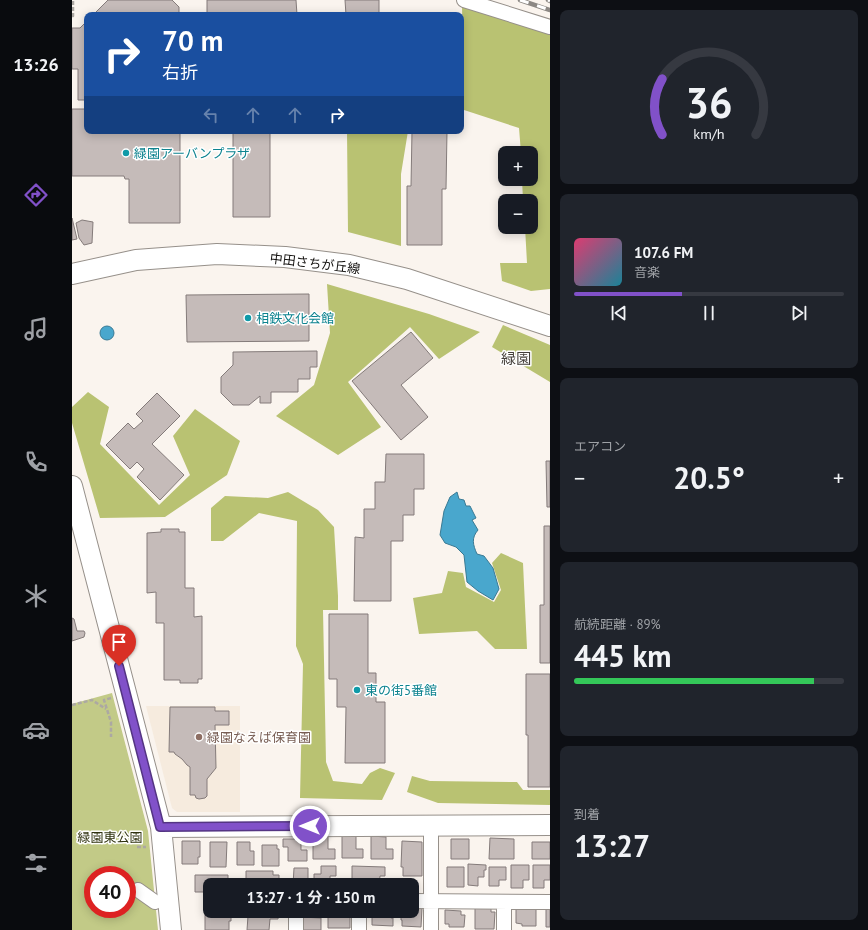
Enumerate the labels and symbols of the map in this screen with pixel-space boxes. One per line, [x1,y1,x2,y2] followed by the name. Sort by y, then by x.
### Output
[134,145,250,162] place label: 緑園アーバンプラザ
[121,148,131,158] marker: 緑園アーバンプラザ
[269,250,361,277] street label: 中田さちが丘線
[256,310,334,327] place label: 相鉄文化会館
[243,313,253,323] marker: 相鉄文化会館
[501,349,531,368] district label: 緑園
[102,625,136,666] pin
[365,682,437,699] place label: 東の街5番館
[352,685,362,695] marker: 東の街5番館
[207,729,311,746] place label: 緑園なえば保育園
[194,732,204,742] marker: 緑園なえば保育園
[289,805,331,847] position arrow
[77,829,143,846] park label: 緑園東公園
[84,866,136,918] speed limit sign: 40

